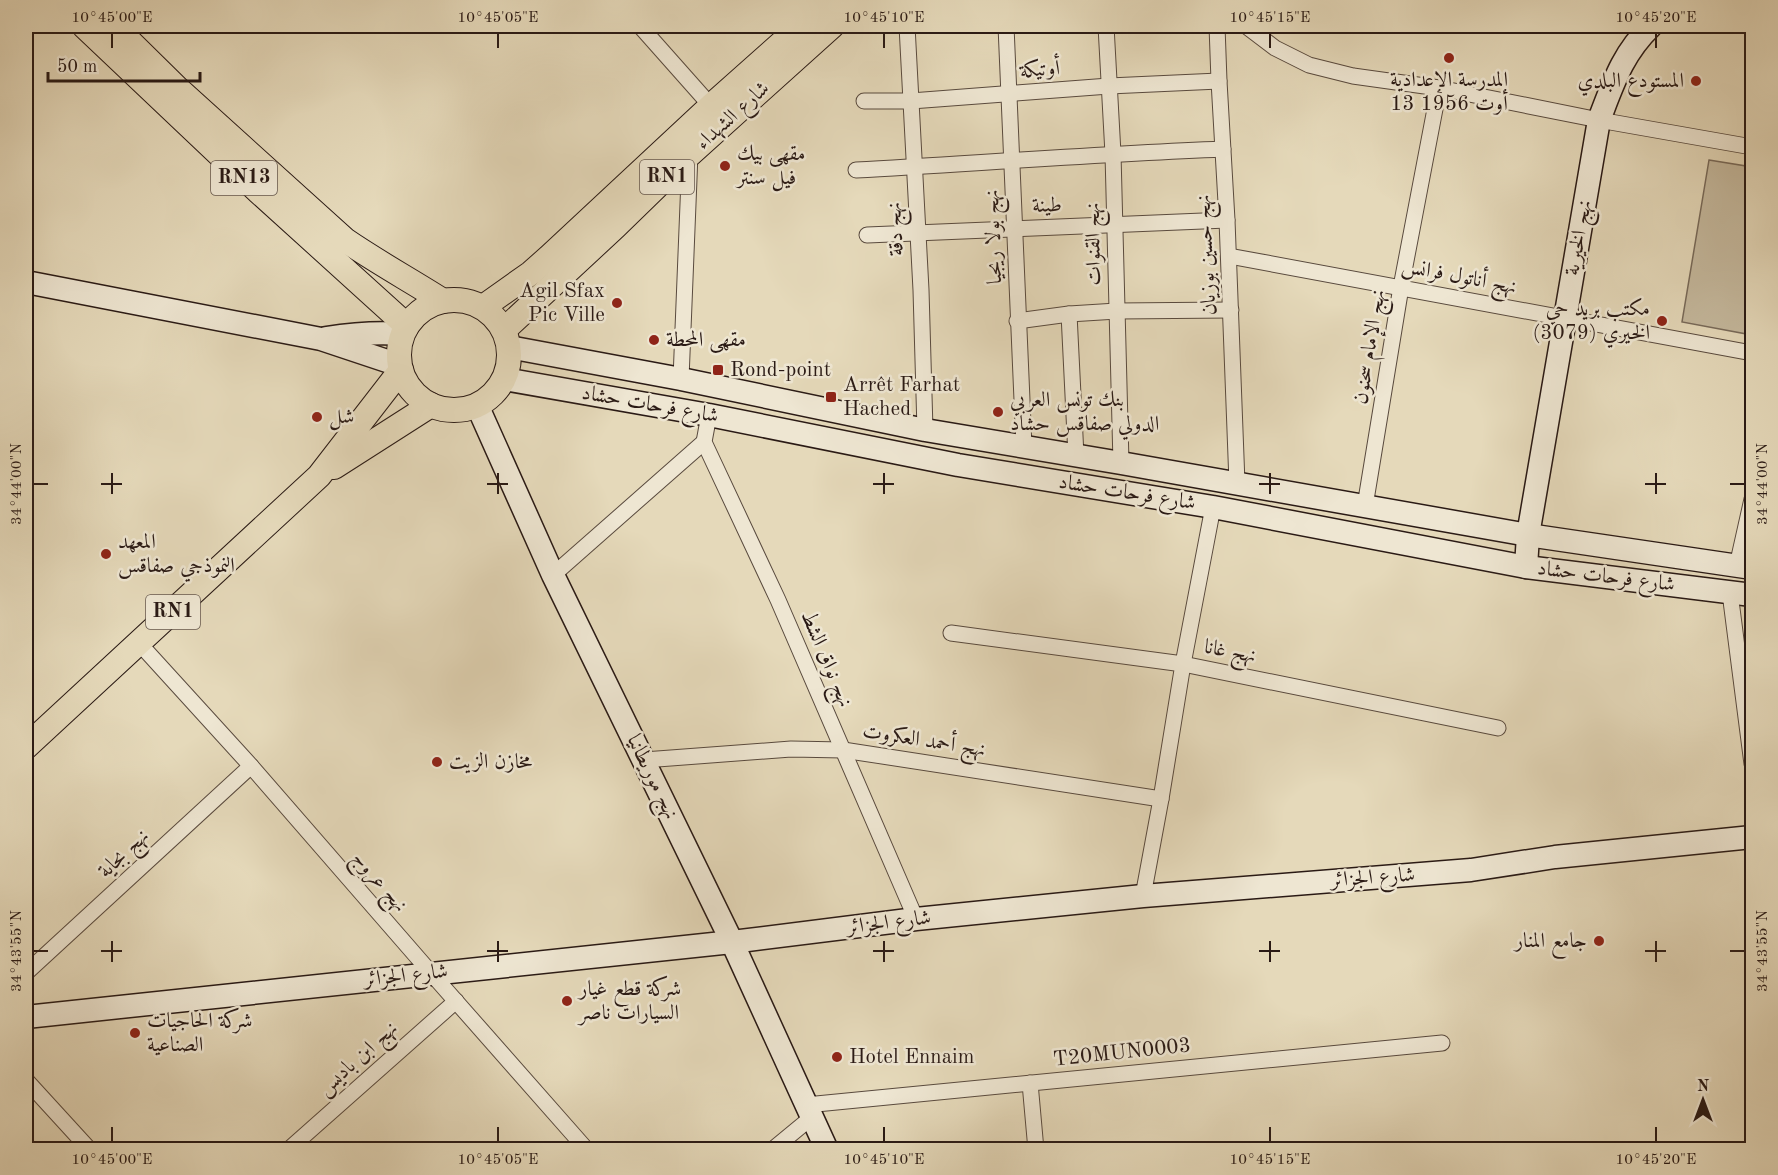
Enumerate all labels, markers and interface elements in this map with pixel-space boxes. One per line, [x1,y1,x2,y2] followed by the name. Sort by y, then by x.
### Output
[72,11,152,26] text: 10°45'00"E
[458,11,538,26] text: 10°45'05"E
[844,11,924,26] text: 10°45'10"E
[1230,11,1310,26] text: 10°45'15"E
[1616,11,1696,26] text: 10°45'20"E
[48,45,200,83] scale bar
[1442,51,1456,65] marker: المدرسة الإعدادية 13 أوت 1956
[1018,52,1061,82] street label: أوتيكة
[57,58,97,76] text: 50 m
[1390,70,1508,115] place label: المدرسة الإعدادية 13 أوت 1956
[1577,71,1684,98] place label: المستودع البلدي
[1689,74,1703,88] marker: المستودع البلدي
[692,78,778,159] street label: شارع الشهداء
[735,144,805,192] place label: مقهى بيك فيل سنتر
[718,159,732,173] marker: مقهى بيك فيل سنتر
[640,160,694,194] road number: RN1
[211,161,277,195] road number: RN13
[982,189,1013,285] street label: نهج بولا ريجيا
[1193,194,1228,316] street label: نهج حسين بوزيان
[1032,195,1062,217] street label: طينة
[1562,199,1603,279] street label: نهج الخيرية
[884,201,915,257] street label: نهج دقة
[1083,202,1112,286] street label: نهج القنوات
[1398,250,1519,305] street label: نهج أناتول فرانس
[519,281,605,326] place label: Agil Sfax Pic Ville
[1351,288,1396,407] street label: نهج الإمام سحنون
[610,296,624,310] marker: Agil Sfax Pic Ville
[1533,297,1650,348] place label: مكتب بريد حي الخيري (3079)
[1655,314,1669,328] marker: مكتب بريد حي الخيري (3079)
[666,330,746,353] place label: مقهى المحطة
[647,333,661,347] marker: مقهى المحطة
[730,360,831,381] place label: Rond-point
[711,363,725,377] marker: Rond-point
[843,375,960,420] place label: Arrêt Farhat Hached
[579,383,720,433] street label: شارع فرحات حشاد
[824,390,838,404] marker: Arrêt Farhat Hached
[1010,390,1159,440] place label: بنك تونس العربي الدولي صفاقس حشاد
[991,405,1005,419] marker: بنك تونس العربي الدولي صفاقس حشاد
[329,407,354,431] place label: شل
[310,410,324,424] marker: شل
[10,443,25,525] text: 34°44'00"N
[1756,443,1771,525] text: 34°44'00"N
[1056,472,1197,520] street label: شارع فرحات حشاد
[118,532,235,582] place label: المعهد النموذجي صفاقس
[99,547,113,561] marker: المعهد النموذجي صفاقس
[1535,558,1676,602] street label: شارع فرحات حشاد
[146,595,200,629] road number: RN1
[790,607,857,713] street label: نهج نواق الشط
[1201,637,1258,674] street label: نهج غانا
[860,715,988,768] street label: نهج أحمد العكروت
[616,731,681,826] street label: نهج موريطانيا
[449,751,532,774] place label: مخازن الزيت
[430,755,444,769] marker: مخازن الزيت
[95,826,158,887] street label: نهج بجاية
[342,848,411,921] street label: نهج عروج
[1328,865,1416,898] street label: شارع الجزائر
[844,907,933,945] street label: شارع الجزائر
[10,910,25,992] text: 34°43'55"N
[1756,910,1771,992] text: 34°43'55"N
[1513,931,1587,959] place label: جامع المنار
[1592,934,1606,948] marker: جامع المنار
[361,961,450,997] street label: شارع الجزائر
[577,975,681,1026] place label: شركة قطع غيار السيارات ناصر
[560,994,574,1008] marker: شركة قطع غيار السيارات ناصر
[147,1007,253,1056] place label: شركة الحاجيات الصناعية
[314,1018,407,1105] street label: نهج ابن باديس
[128,1026,142,1040] marker: شركة الحاجيات الصناعية
[1052,1035,1192,1071] street label: T20MUN0003
[849,1047,974,1068] place label: Hotel Ennaim
[830,1050,844,1064] marker: Hotel Ennaim
[1673,1070,1733,1130] north arrow
[1697,1079,1710,1095] text: N
[72,1153,152,1168] text: 10°45'00"E
[458,1153,538,1168] text: 10°45'05"E
[844,1153,924,1168] text: 10°45'10"E
[1230,1153,1310,1168] text: 10°45'15"E
[1616,1153,1696,1168] text: 10°45'20"E

